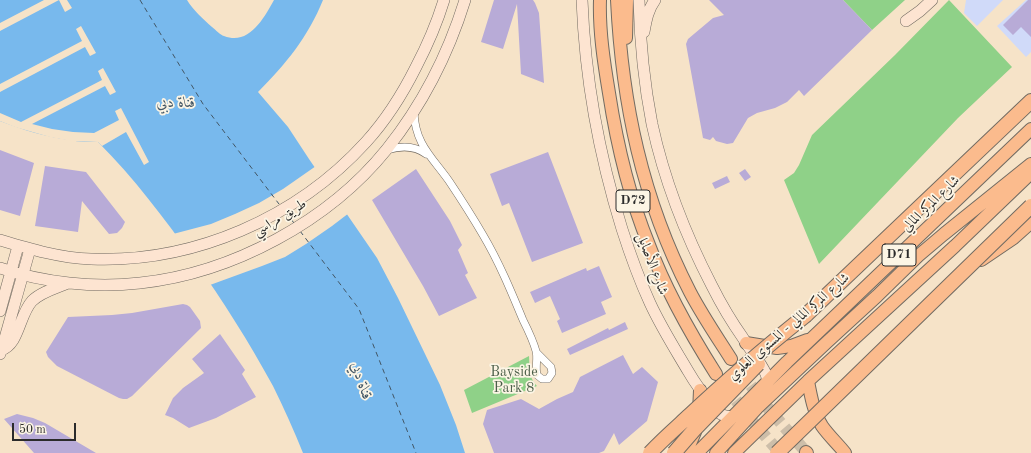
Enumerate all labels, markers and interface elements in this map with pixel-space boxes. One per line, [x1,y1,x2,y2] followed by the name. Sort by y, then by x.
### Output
[156,94,196,112] water label: قناة دبي
[899,172,963,236] street label: شارع المركز المالي
[616,190,650,212] road number: D72
[250,196,310,240] street label: طريق مراسي
[633,231,671,297] street label: شارع الأصايل
[882,244,916,266] road number: D71
[725,270,853,384] street label: شارع المركز المالي - المستوى العلوي
[346,360,376,402] water label: قناة دبي
[490,364,538,396] park label: Bayside Park 8
[14,415,78,441] scale bar
[19,424,46,436] text: 50 m

